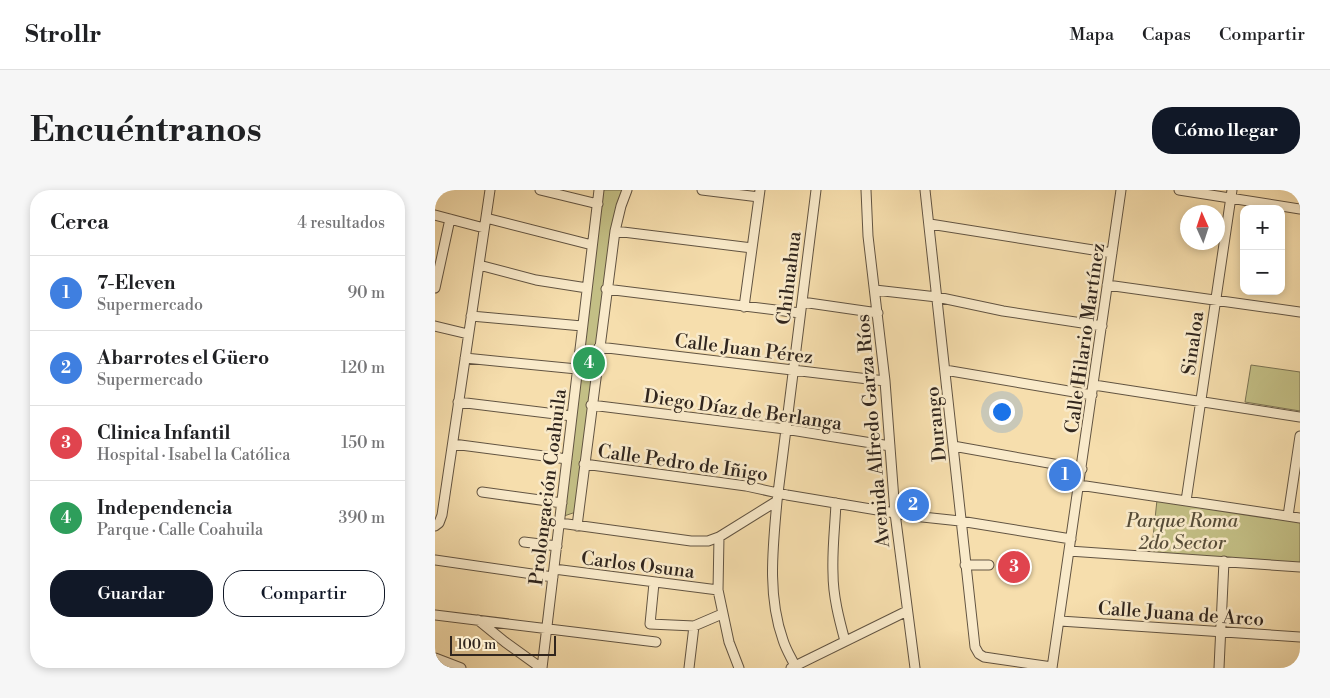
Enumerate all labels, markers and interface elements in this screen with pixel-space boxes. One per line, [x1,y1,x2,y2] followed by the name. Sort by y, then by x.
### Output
[25,20,101,50] text: Strollr
[1070,23,1114,46] text: Mapa
[1142,23,1191,46] text: Capas
[1219,23,1305,46] text: Compartir
[1152,107,1300,154] button: Cómo llegar
[30,109,262,152] text: Encuéntranos
[1180,205,1225,250] north arrow
[1240,205,1285,295] map controls
[1240,205,1285,250] button: +
[50,210,109,236] text: Cerca
[297,213,385,233] text: 4 resultados
[771,230,807,326] street label: Chihuahua
[1060,242,1110,435] street label: Calle Hilario Martínez
[1240,250,1285,295] button: −
[97,271,175,295] text: 7-Eleven
[62,283,70,303] text: 1
[347,283,385,303] text: 90 m
[97,295,203,315] text: Supermercado
[1177,309,1209,377] street label: Sinaloa
[851,313,895,550] street label: Avenida Alfredo Garza Ríos
[673,329,815,369] street label: Calle Juan Pérez
[573,344,605,382] pin: 4
[97,346,269,370] text: Abarrotes el Güero
[61,358,71,378] text: 2
[341,358,385,378] text: 120 m
[97,370,203,390] text: Supermercado
[642,384,844,436] street label: Diego Díaz de Berlanga
[920,385,952,463] street label: Durango
[524,387,572,587] street label: Prolongación Coahuila
[989,399,1015,425] your location
[97,421,231,445] text: Clinica Infantil
[61,433,71,453] text: 3
[341,433,385,453] text: 150 m
[596,439,770,487] street label: Calle Pedro de Iñigo
[97,445,290,465] text: Hospital · Isabel la Católica
[1049,456,1081,494] pin: 1
[897,486,929,524] pin: 2
[97,496,232,520] text: Independencia
[61,508,71,528] text: 4
[339,508,385,528] text: 390 m
[1125,509,1238,555] park label: Parque Roma 2do Sector
[97,520,263,540] text: Parque · Calle Coahuila
[580,546,696,584] street label: Carlos Osuna
[998,548,1030,586] pin: 3
[50,570,213,617] button: Guardar
[223,570,385,617] button: Compartir
[1097,596,1265,632] street label: Calle Juana de Arco
[450,633,556,656] scale bar
[457,636,496,654] text: 100 m

